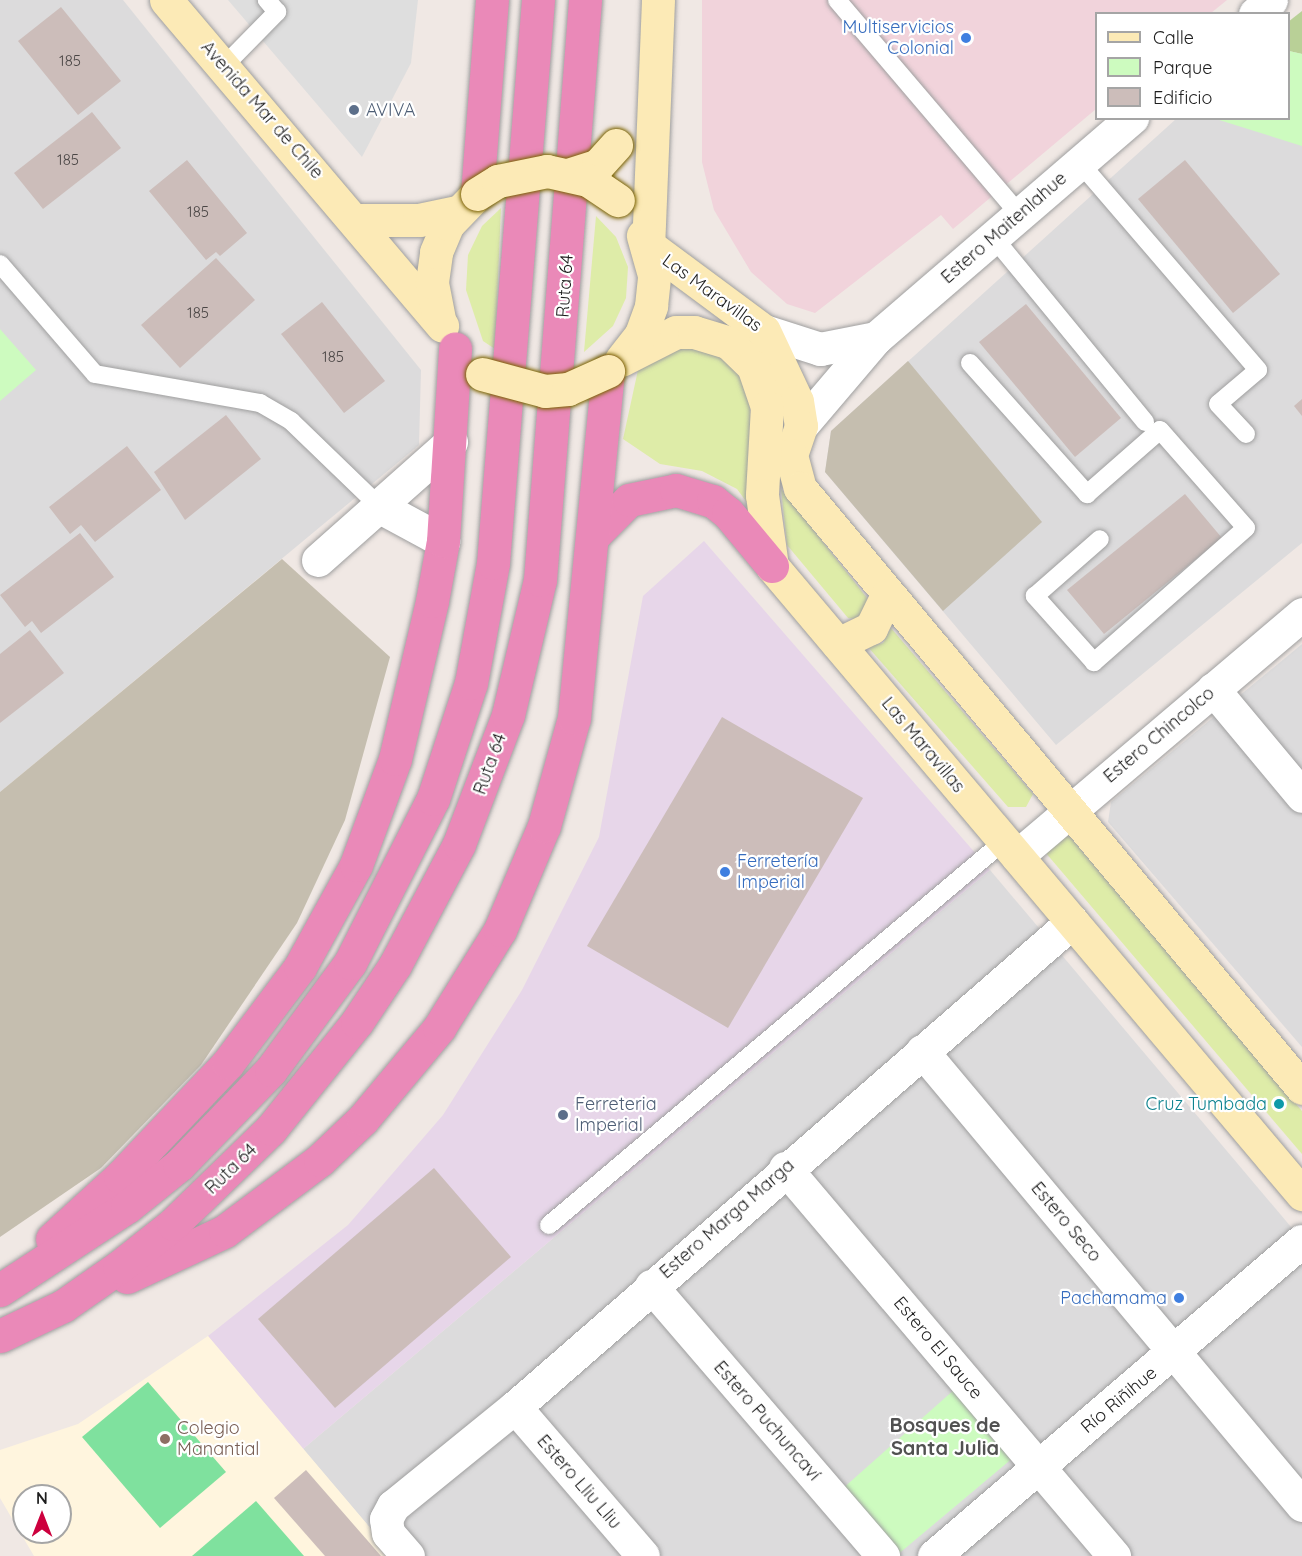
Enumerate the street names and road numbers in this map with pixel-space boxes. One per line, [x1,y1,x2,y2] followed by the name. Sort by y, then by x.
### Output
[196,37,328,183] street label: Avenida Mar de Chile
[937,168,1071,288] street label: Estero Maitenlahue
[658,250,766,336] street label: Las Maravillas
[552,254,578,318] street label: Ruta 64
[1099,682,1219,788] street label: Estero Chincolco
[877,693,969,797] street label: Las Maravillas
[469,730,511,798] street label: Ruta 64
[201,1139,261,1199] street label: Ruta 64
[655,1155,799,1283] street label: Estero Marga Marga
[1026,1178,1106,1266] street label: Estero Seco
[889,1292,987,1404] street label: Estero El Sauce
[709,1357,825,1485] street label: Estero Puchuncaví
[1077,1362,1161,1438] street label: Río Riñihue
[532,1430,626,1534] street label: Estero Lliu Lliu

